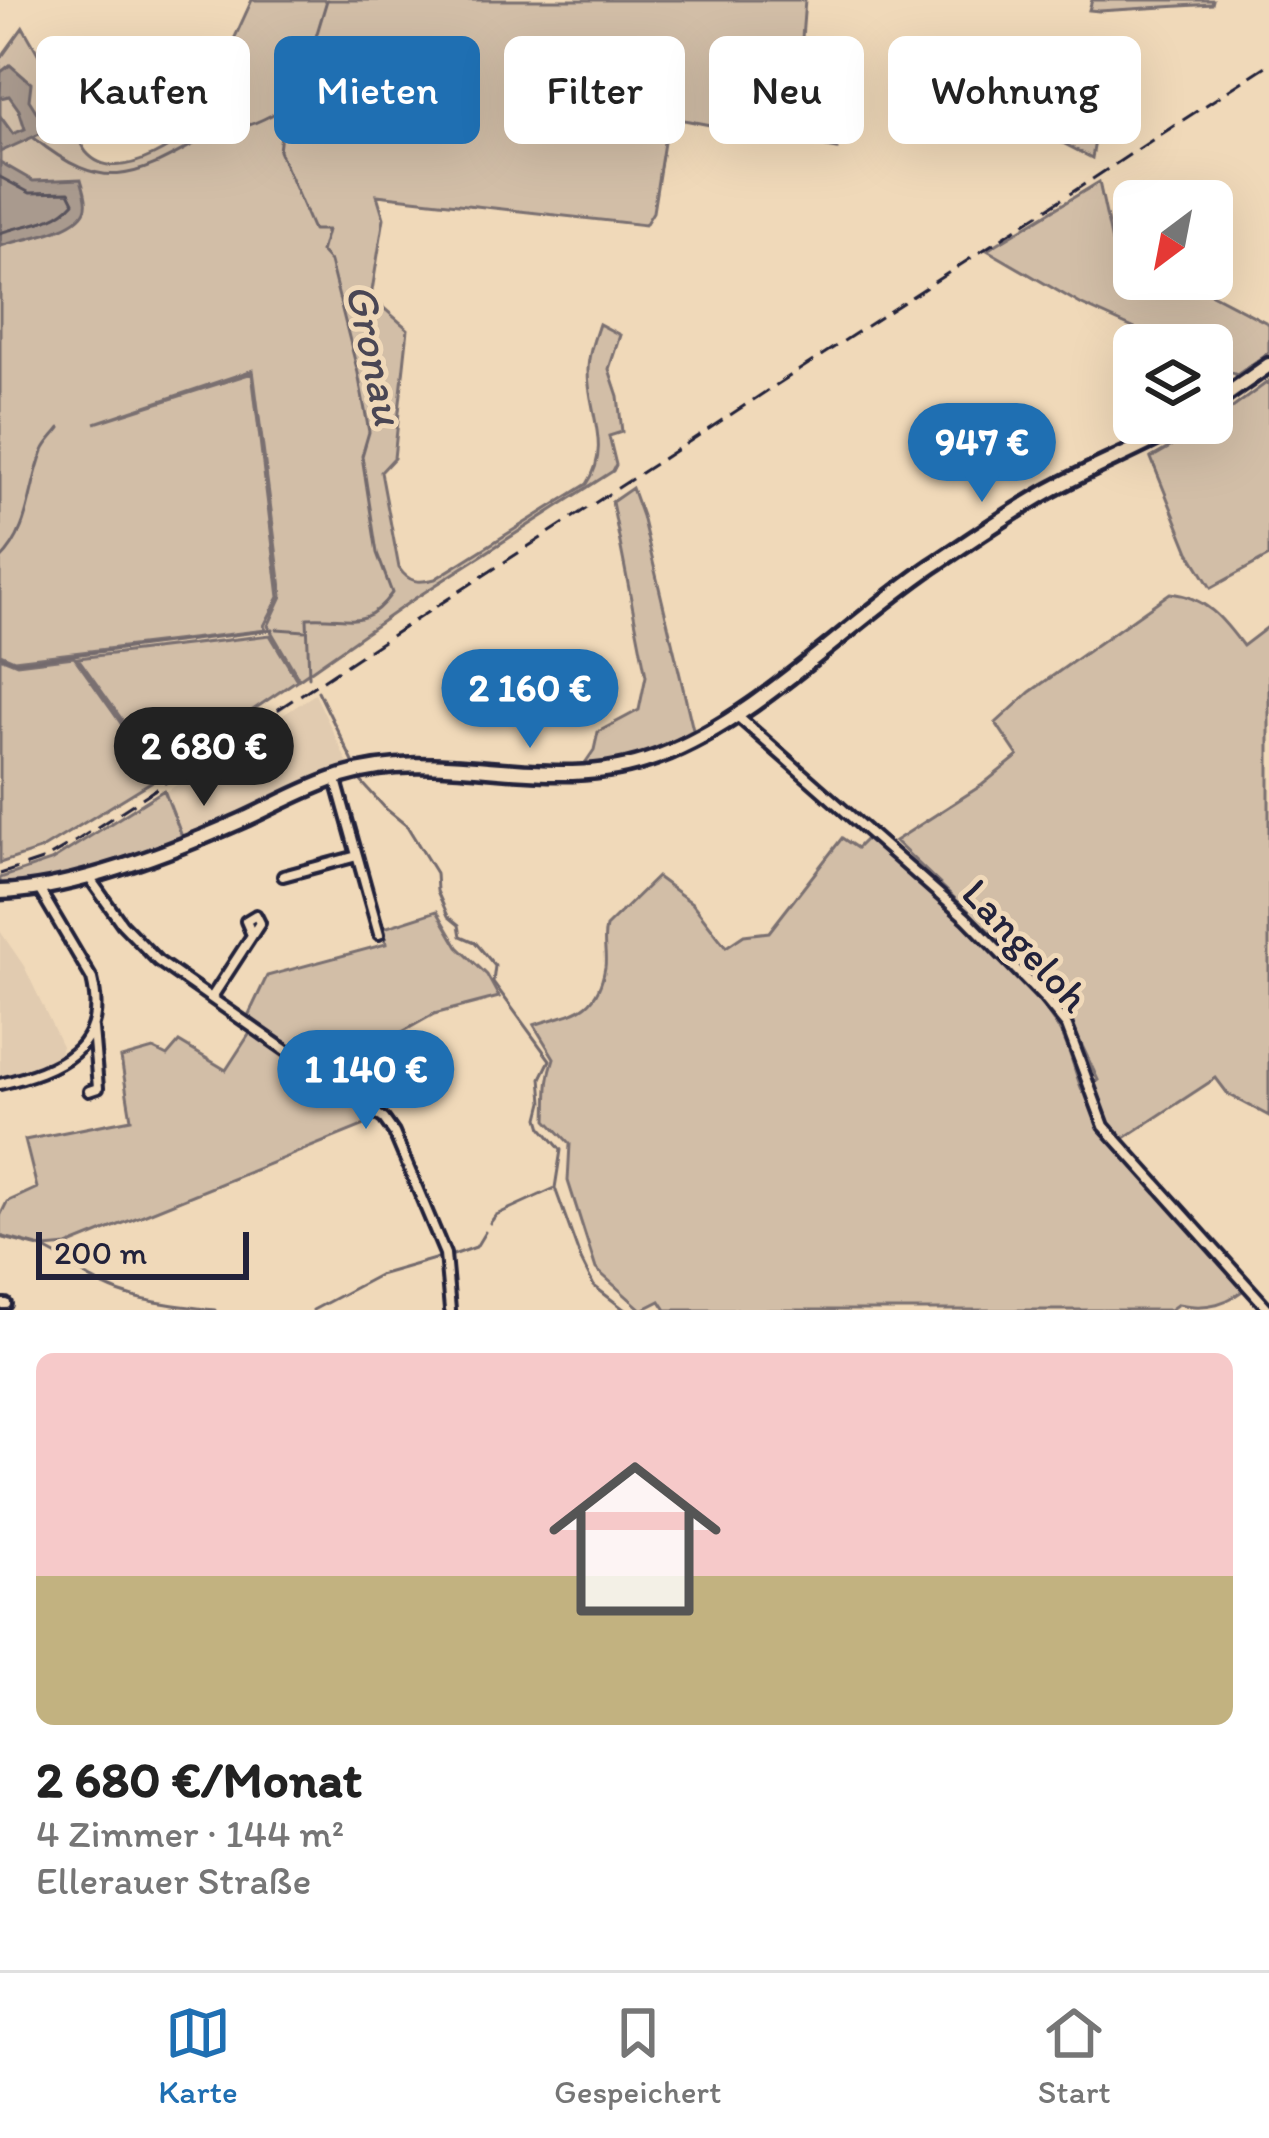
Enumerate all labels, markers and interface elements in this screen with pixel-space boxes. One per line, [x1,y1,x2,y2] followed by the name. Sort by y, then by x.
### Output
[36,36,250,144] chip: Kaufen
[274,36,480,144] chip: Mieten
[504,36,685,144] chip: Filter
[709,36,864,144] chip: Neu
[888,36,1141,144] chip: Wohnung
[1113,180,1233,300] north arrow
[1113,180,1233,444] map controls
[335,278,417,431] water label: Gronau
[1113,324,1233,444] button: layers
[898,403,1066,505] pin: 947 €
[935,418,1029,465] text: 947 €
[419,649,641,751] pin: 2 160 €
[468,664,592,711] text: 2 160 €
[93,707,315,809] pin: 2 680 €
[141,722,267,769] text: 2 680 €
[951,868,1101,1023] street label: Langeloh
[255,1030,477,1132] pin: 1 140 €
[304,1045,428,1092] text: 1 140 €
[36,1226,249,1279] scale bar
[54,1233,147,1272] text: 200 m
[527,1431,743,1647] icon: home
[36,1749,362,1810] text: 2 680 €/Monat
[36,1810,344,1857] text: 4 Zimmer · 144 m²
[36,1857,311,1904] text: Ellerauer Straße
[158,2000,238,2111] tab: Karte
[554,2000,721,2111] tab: Gespeichert
[1038,2000,1111,2111] tab: Start

